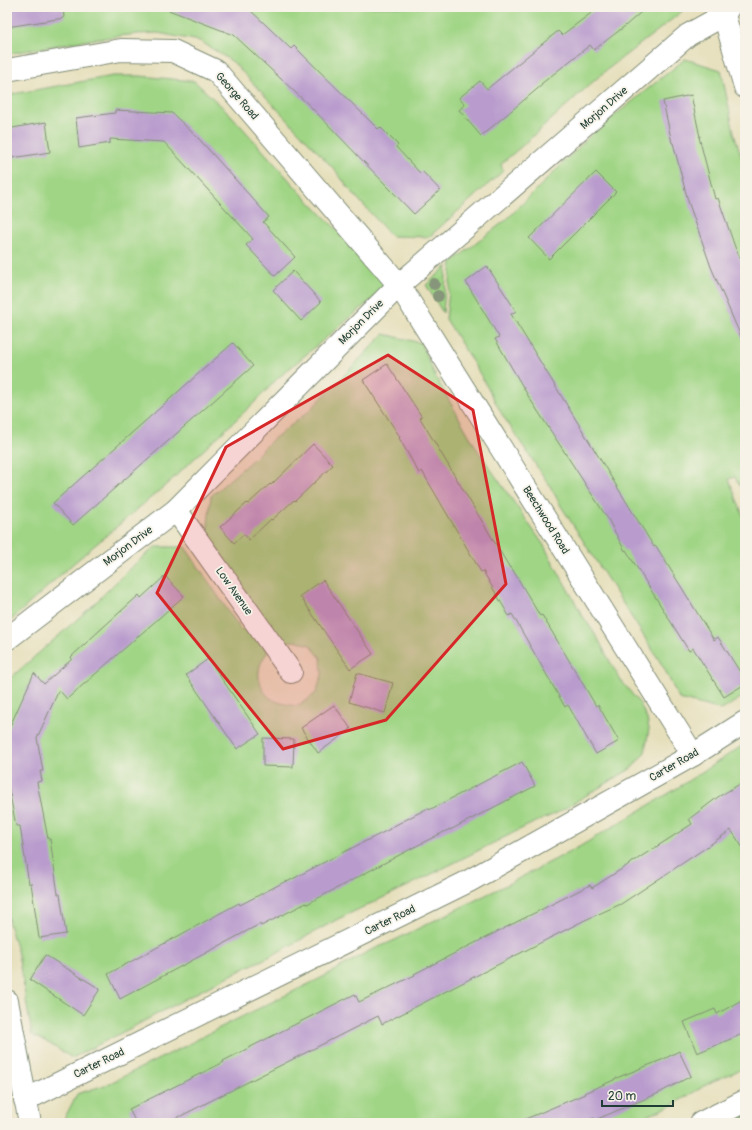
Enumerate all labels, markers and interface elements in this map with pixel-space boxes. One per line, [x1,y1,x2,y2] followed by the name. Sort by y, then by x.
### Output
[213,70,261,122] street label: George Road
[578,84,631,132] street label: Morjon Drive
[336,296,387,347] street label: Morjon Drive
[520,484,572,556] street label: Beechwood Road
[101,523,156,569] street label: Morjon Drive
[213,564,256,618] street label: Low Avenue
[647,746,701,784] street label: Carter Road
[363,902,417,938] street label: Carter Road
[72,1045,126,1081] street label: Carter Road
[602,1082,673,1108] scale bar
[608,1089,637,1104] text: 20 m

